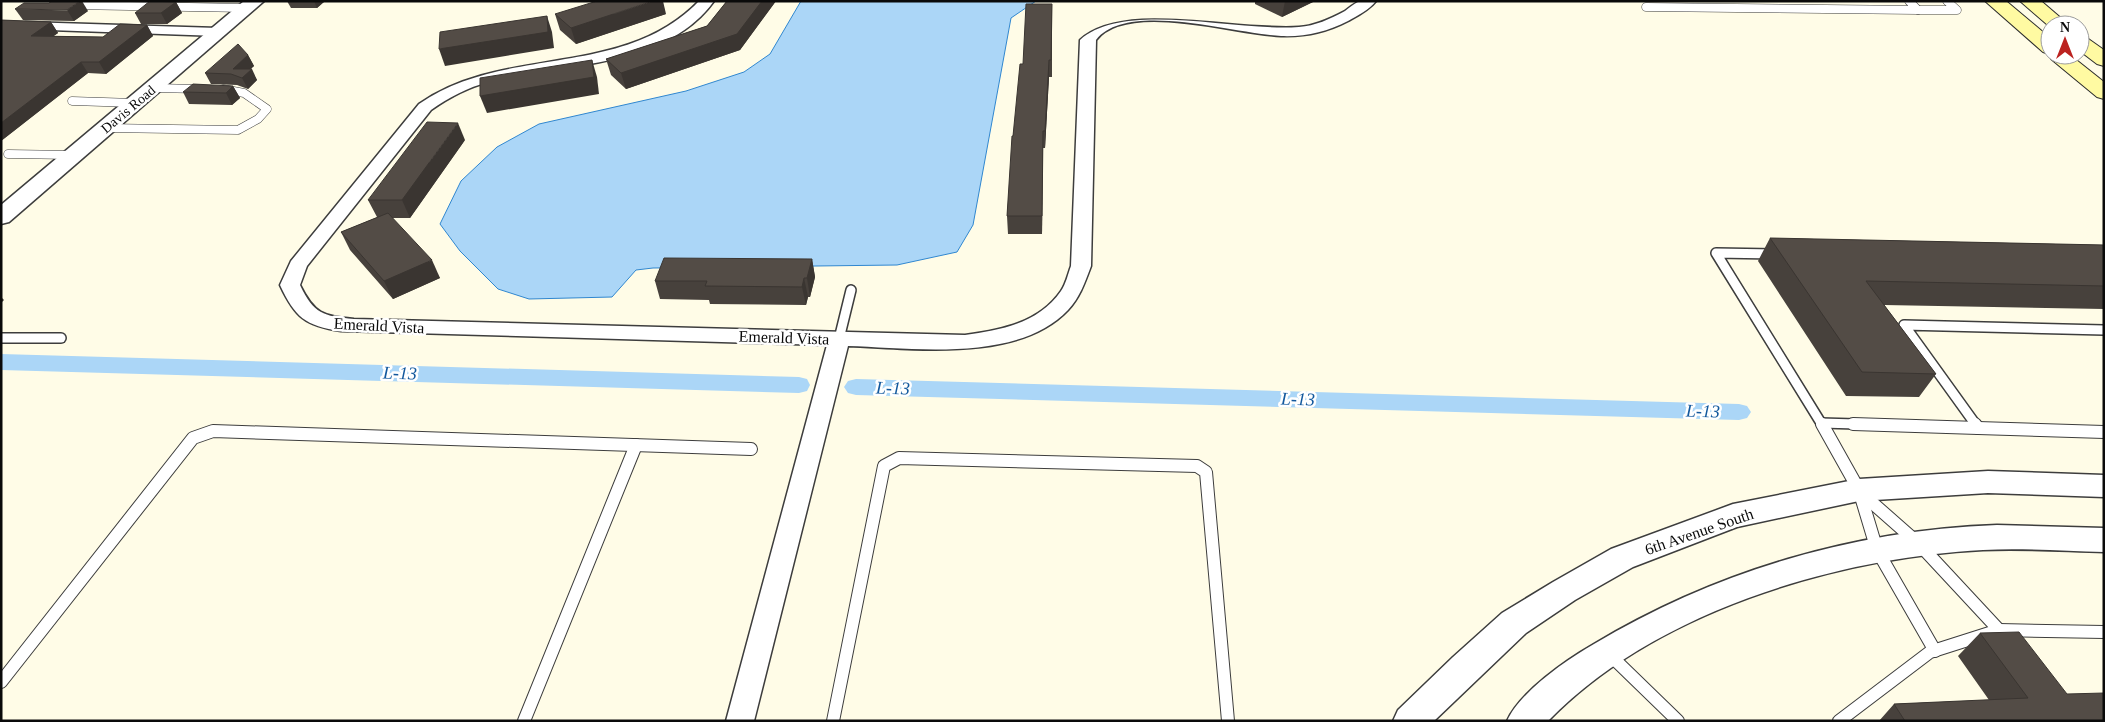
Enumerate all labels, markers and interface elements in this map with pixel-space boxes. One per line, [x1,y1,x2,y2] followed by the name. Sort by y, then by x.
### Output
[2040,15,2090,65] north arrow
[2060,20,2070,35] text: N
[98,83,158,136] street label: Davis Road
[333,315,425,336] street label: Emerald Vista
[738,327,830,348] street label: Emerald Vista
[382,362,417,384] water label: L-13
[875,377,910,399] water label: L-13
[1280,388,1315,410] water label: L-13
[1685,400,1720,422] water label: L-13
[1643,505,1756,558] street label: 6th Avenue South

